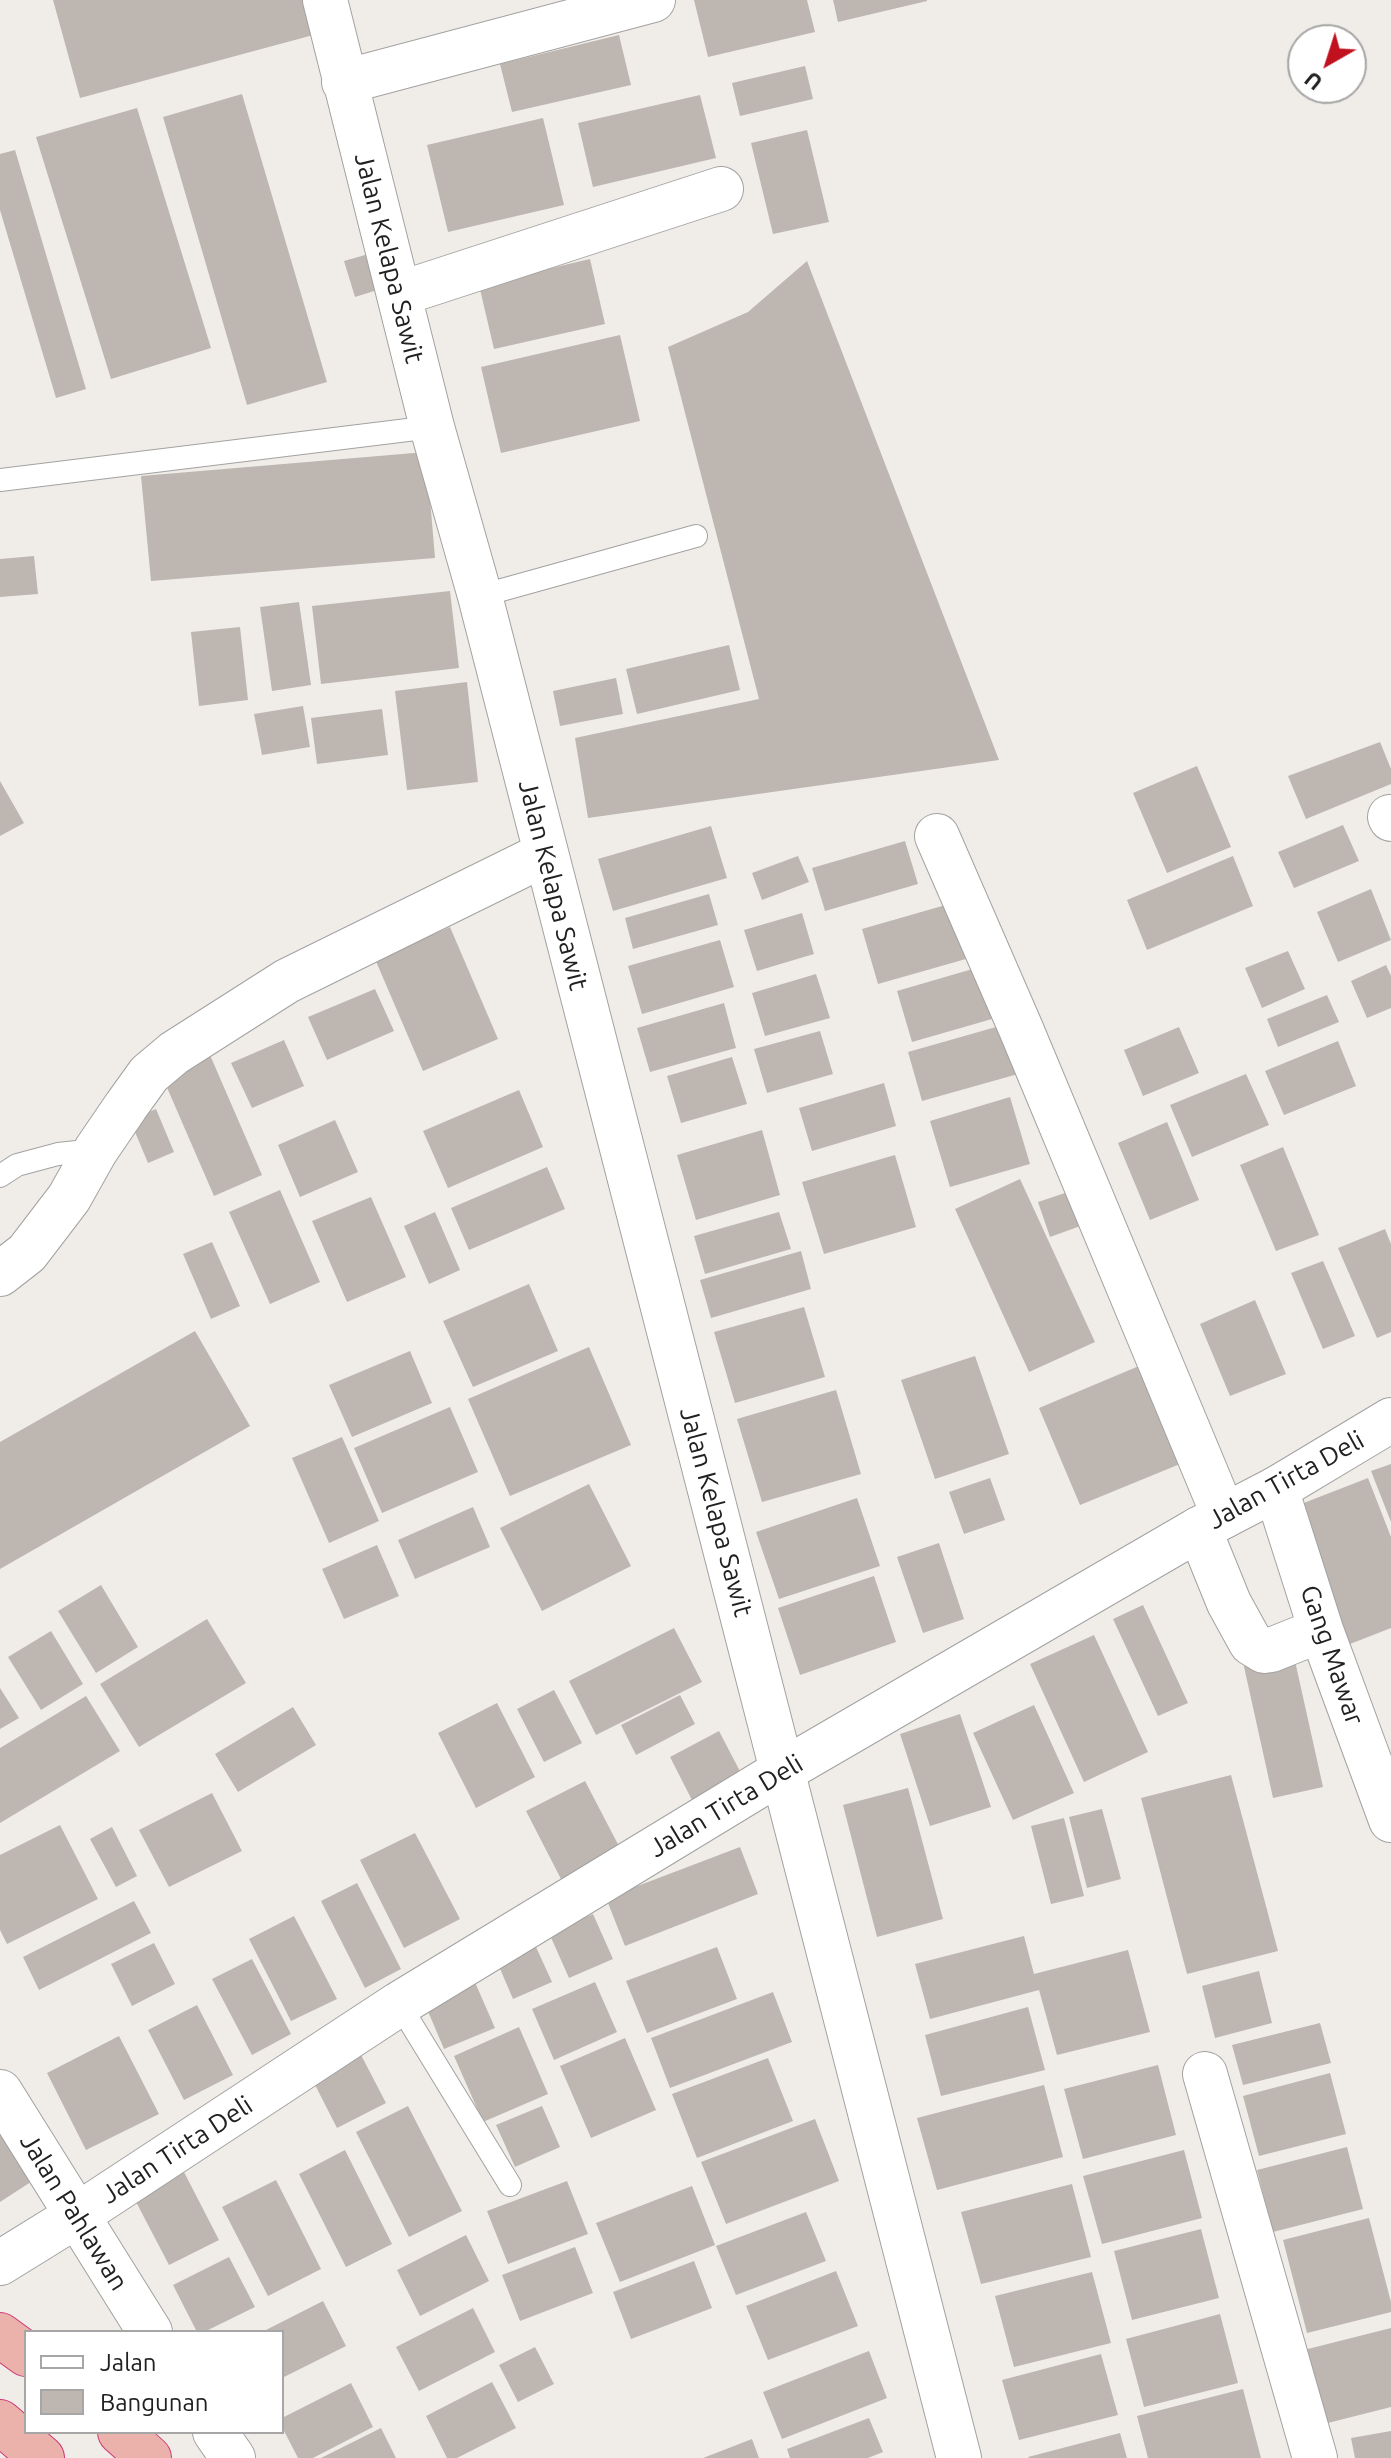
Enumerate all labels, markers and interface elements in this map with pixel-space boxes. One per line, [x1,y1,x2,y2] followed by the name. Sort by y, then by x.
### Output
[1287,24,1367,104] north arrow
[1299,67,1327,96] text: U
[348,150,430,366] street label: Jalan Kelapa Sawit
[512,777,594,993] street label: Jalan Kelapa Sawit
[673,1404,759,1620] street label: Jalan Kelapa Sawit
[1202,1424,1370,1536] street label: Jalan Tirta Deli
[1294,1581,1370,1729] street label: Gang Mawar
[644,1748,808,1864] street label: Jalan Tirta Deli
[96,2090,258,2210] street label: Jalan Tirta Deli
[13,2128,135,2296] street label: Jalan Pahlawan
[24,2330,284,2434] legend
[100,2349,157,2376] text: Jalan
[100,2389,209,2416] text: Bangunan

